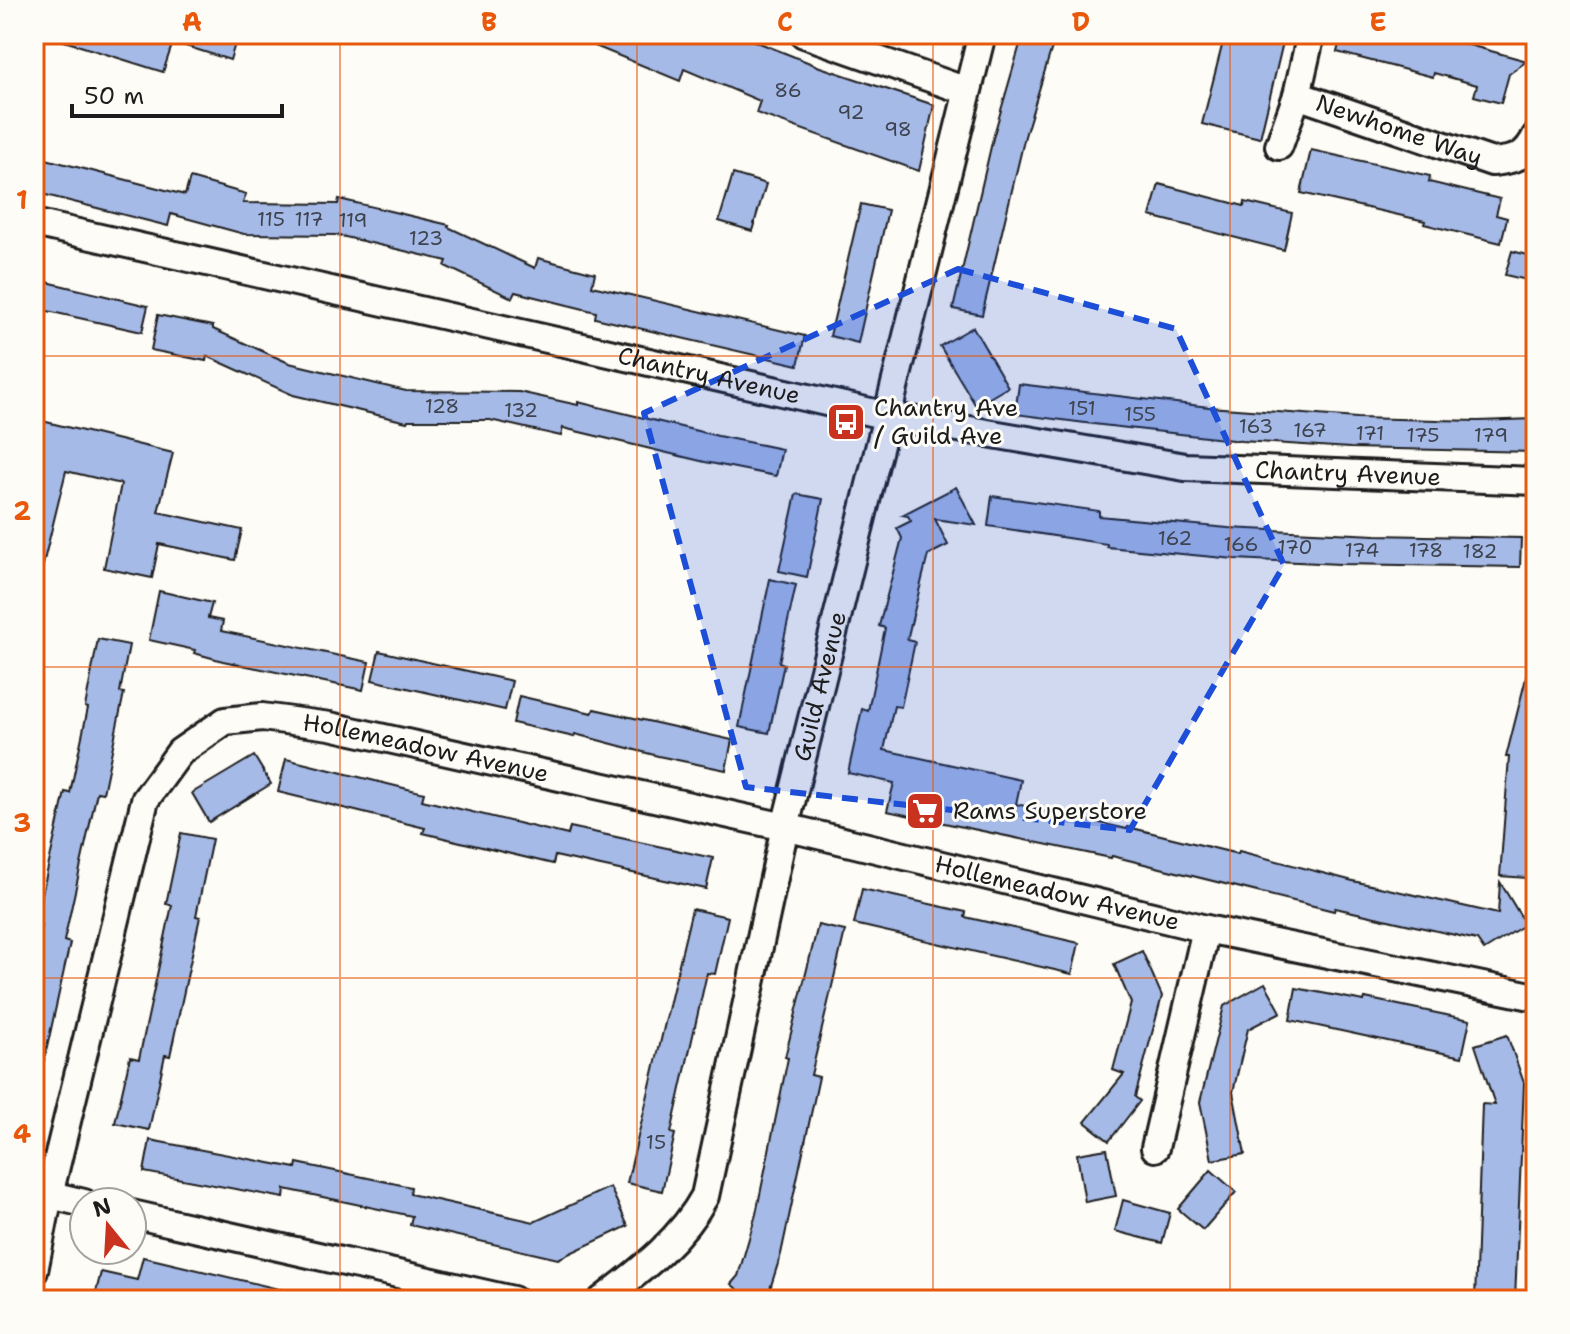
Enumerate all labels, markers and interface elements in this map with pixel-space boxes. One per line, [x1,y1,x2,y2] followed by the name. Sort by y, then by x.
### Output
[182,4,202,39] text: A
[481,4,497,39] text: B
[777,4,793,39] text: C
[1072,4,1090,39] text: D
[1369,4,1387,39] text: E
[72,68,282,118] scale bar
[774,77,802,103] house number: 86
[84,80,144,112] text: 50 m
[1312,87,1487,173] street label: Newhome Way
[838,99,865,125] house number: 92
[884,116,912,142] house number: 98
[16,182,28,217] text: 1
[257,206,285,232] house number: 115
[295,206,324,232] house number: 117
[338,207,368,233] house number: 119
[409,225,443,251] house number: 123
[615,339,803,412] street label: Chantry Avenue
[874,392,1018,452] place label: Chantry Ave / Guild Ave
[425,393,459,419] house number: 128
[1068,395,1096,421] house number: 151
[504,397,538,423] house number: 132
[825,401,867,443] bus stop icon: Chantry Ave / Guild Ave
[1124,401,1156,427] house number: 155
[1239,413,1273,439] house number: 163
[1293,417,1327,443] house number: 167
[1356,420,1384,446] house number: 171
[1407,422,1439,448] house number: 175
[1474,422,1508,448] house number: 179
[1254,454,1442,493] street label: Chantry Avenue
[13,493,31,528] text: 2
[1158,525,1192,551] house number: 162
[1223,531,1259,557] house number: 166
[1278,534,1312,560] house number: 170
[1345,537,1379,563] house number: 174
[1409,537,1443,563] house number: 178
[1463,538,1497,564] house number: 182
[786,608,854,765] street label: Guild Avenue
[301,707,552,790] street label: Hollemeadow Avenue
[904,790,946,832] supermarket icon: Rams Superstore
[953,795,1147,827] place label: Rams Superstore
[13,805,31,840] text: 3
[932,848,1183,938] street label: Hollemeadow Avenue
[13,1116,31,1151] text: 4
[646,1129,666,1155] house number: 15
[68,1186,148,1266] north arrow
[89,1191,115,1224] text: N

